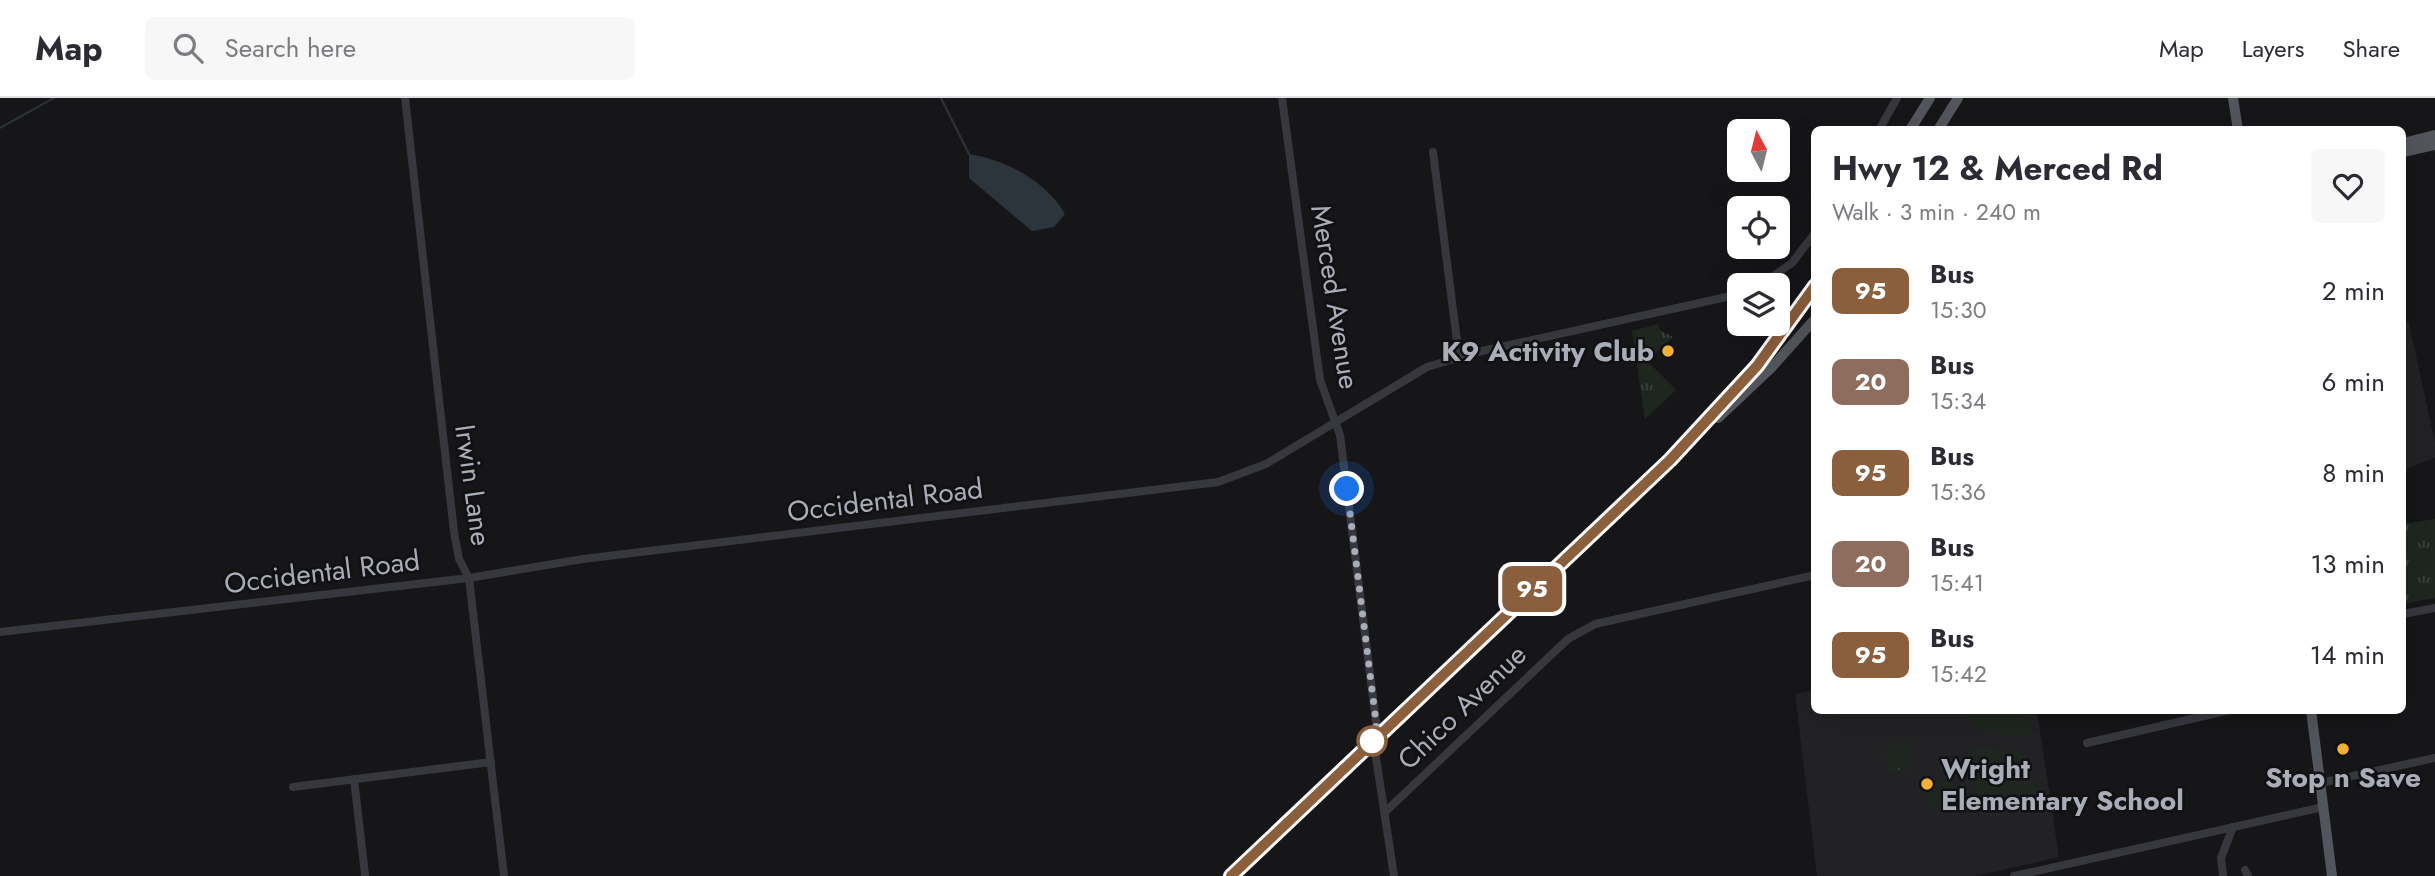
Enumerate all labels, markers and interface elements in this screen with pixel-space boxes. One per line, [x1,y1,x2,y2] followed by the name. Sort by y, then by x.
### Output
[145,17,635,80] search box
[35,25,103,72] text: Map
[169,29,207,67] icon: search
[225,29,356,67] text: Search here
[2159,31,2204,66] text: Map
[2242,31,2304,66] text: Layers
[2342,31,2400,66] text: Share
[1727,119,1790,182] north arrow
[1727,119,1790,336] map controls
[1832,145,2163,192] text: Hwy 12 & Merced Rd
[2311,149,2385,223] button: heart
[1832,195,2041,229] text: Walk · 3 min · 240 m
[1727,196,1790,259] button: locate
[1300,202,1370,392] street label: Merced Avenue
[1930,255,1974,293] text: Bus
[2322,272,2385,310] text: 2 min
[1727,273,1790,336] button: layers
[1855,273,1886,308] text: 95
[1930,293,1987,327] text: 15:30
[1441,331,1654,372] place label: K9 Activity Club
[1660,343,1676,359] marker: K9 Activity Club
[1930,346,1974,384] text: Bus
[2322,363,2385,401] text: 6 min
[1855,364,1886,399] text: 20
[1930,384,1986,418] text: 15:34
[444,422,502,548] street label: Irwin Lane
[1930,437,1974,475] text: Bus
[2322,454,2385,492] text: 8 min
[1855,455,1886,490] text: 95
[785,468,985,532] street label: Occidental Road
[1329,471,1364,506] your location
[1930,475,1986,509] text: 15:36
[1930,528,1974,566] text: Bus
[222,540,422,604] street label: Occidental Road
[2311,545,2385,583] text: 13 min
[1855,546,1886,581] text: 20
[1500,566,1564,612] line badge: 95
[1930,566,1984,600] text: 15:41
[1516,571,1548,606] text: 95
[1930,619,1974,657] text: Bus
[1388,635,1536,779] street label: Chico Avenue
[2310,636,2385,674] text: 14 min
[1855,637,1886,672] text: 95
[1930,657,1987,691] text: 15:42
[1357,726,1387,756] unlabelled marker
[2335,741,2351,757] marker: Stop n Save
[1941,748,2184,821] place label: Wright Elementary School
[2265,757,2421,798] place label: Stop n Save
[1919,776,1935,792] marker: Wright Elementary School

